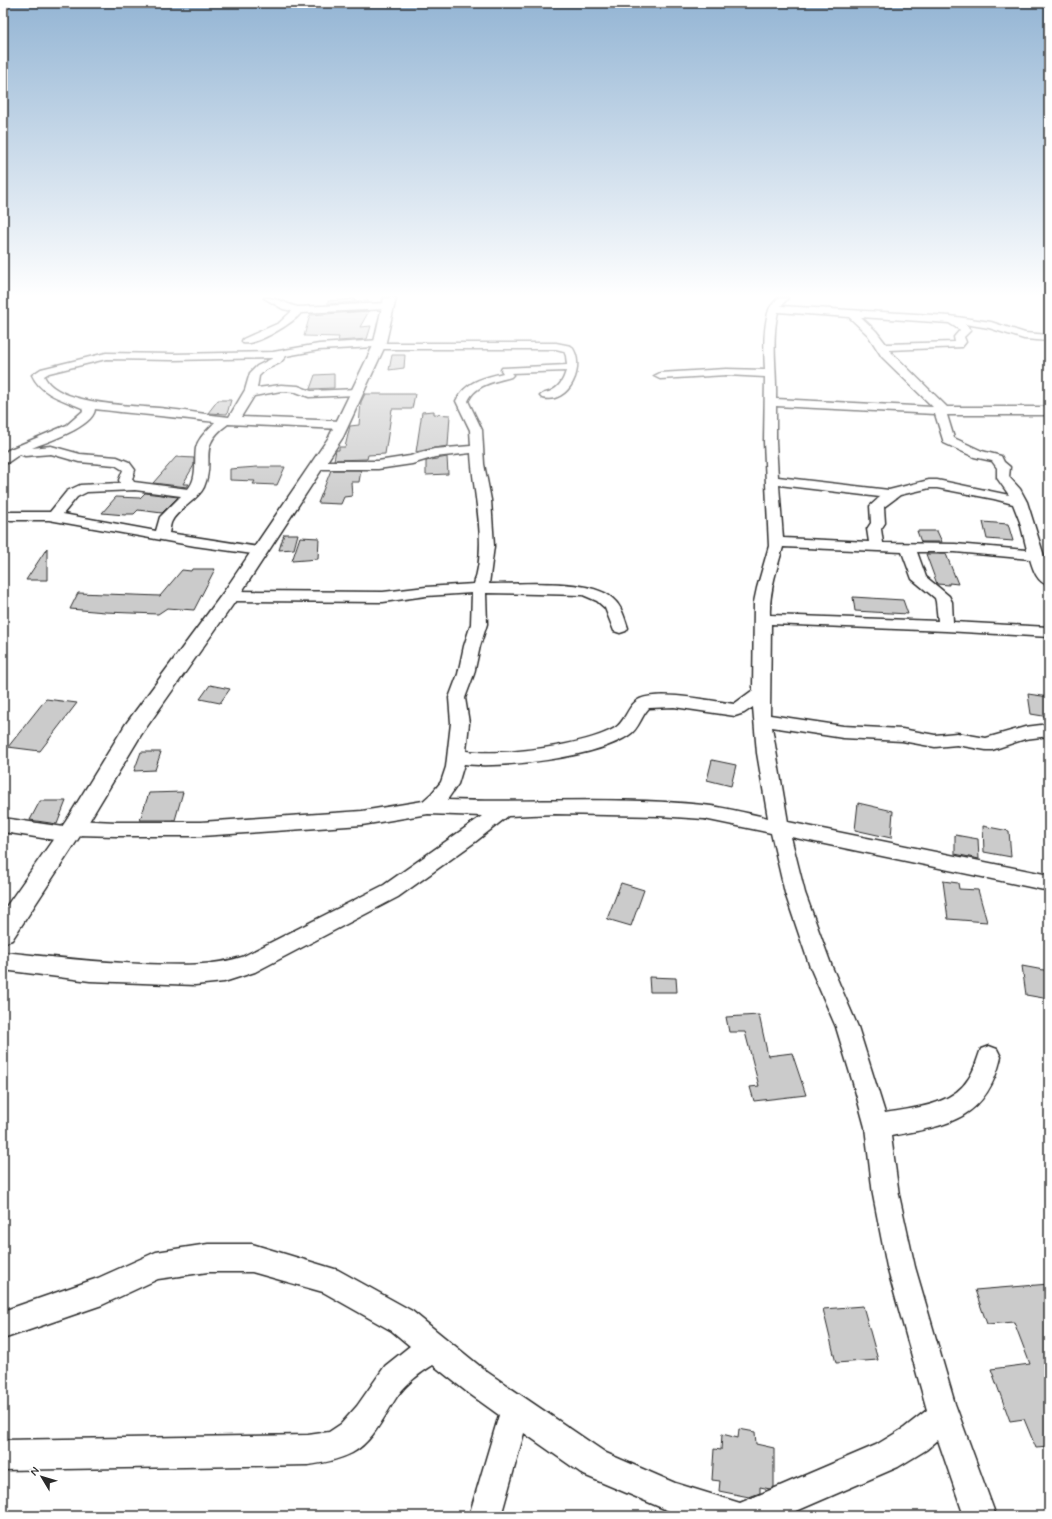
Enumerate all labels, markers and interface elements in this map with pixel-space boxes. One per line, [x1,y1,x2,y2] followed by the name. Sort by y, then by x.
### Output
[22,1457,62,1497] north arrow
[27,1464,43,1479] text: N

